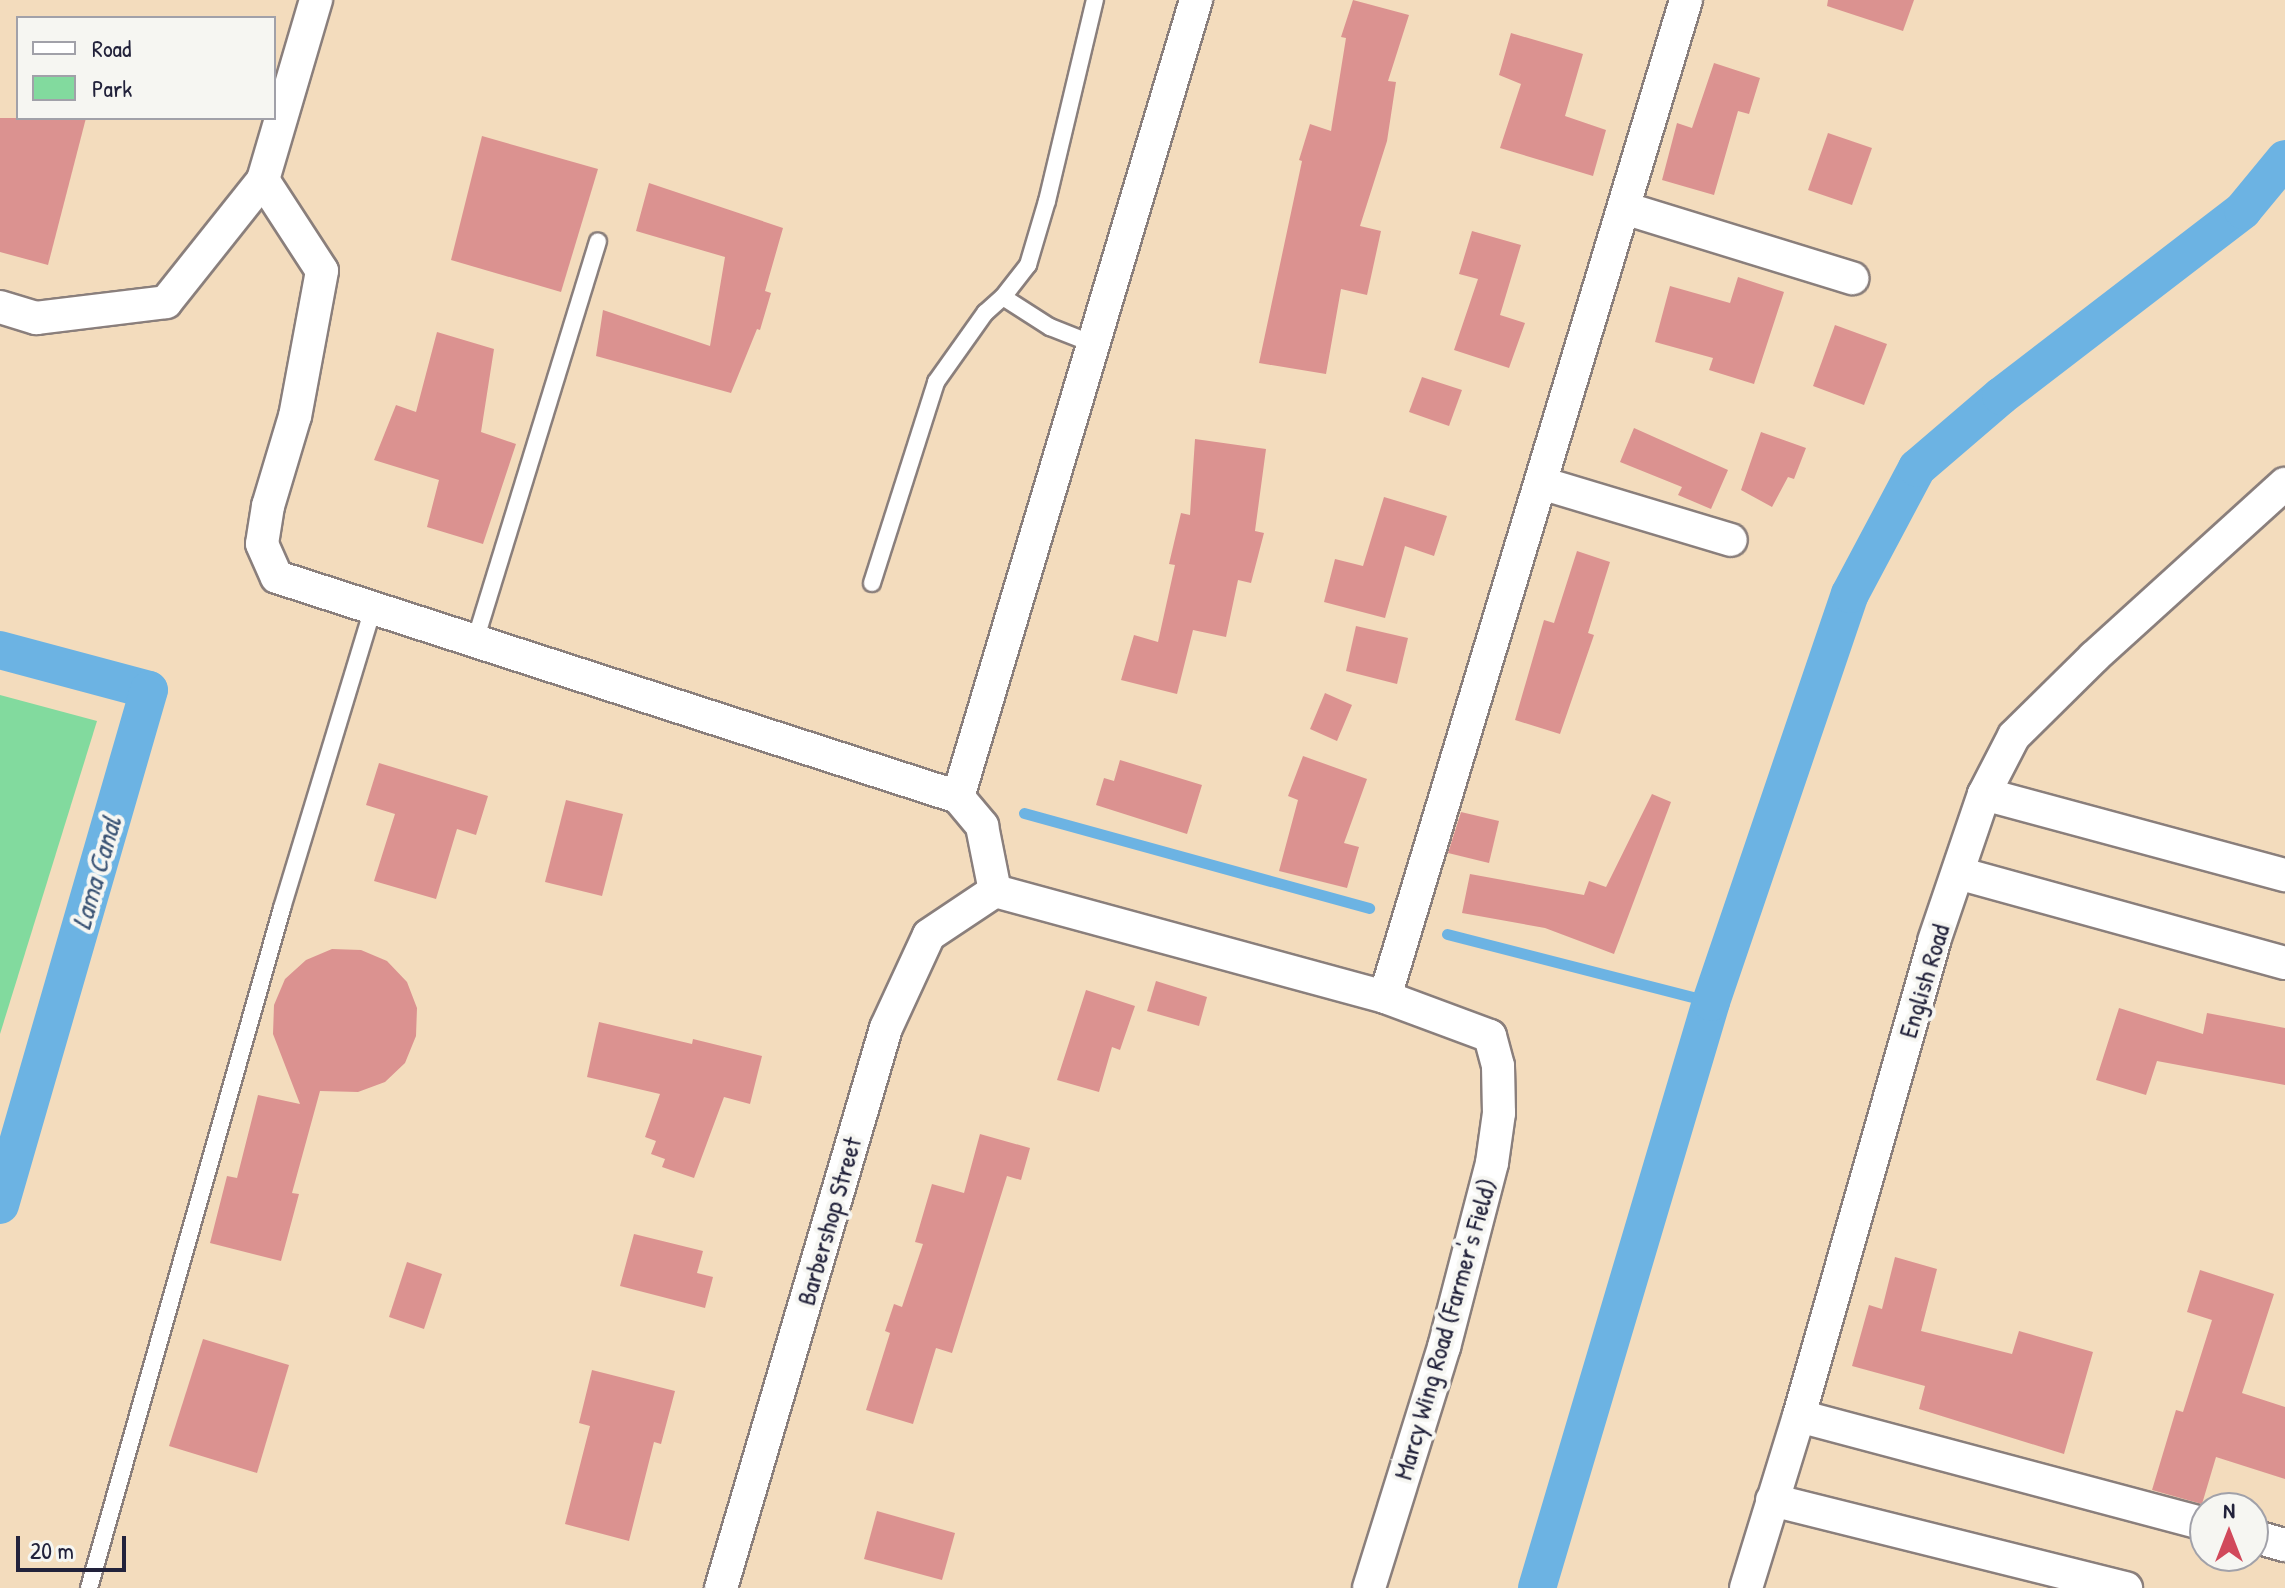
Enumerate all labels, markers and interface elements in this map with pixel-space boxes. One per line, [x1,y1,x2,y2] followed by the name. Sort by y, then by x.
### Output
[16,16,276,120] legend
[92,32,131,64] text: Road
[92,72,132,104] text: Park
[64,813,128,933] water label: Lama Canal
[1892,920,1956,1042] street label: English Road
[790,1133,868,1309] street label: Barbershop Street
[1387,1175,1503,1483] street label: Marcy Wing Road (Farmer's Field)
[2189,1492,2269,1572] north arrow
[2223,1495,2235,1525] text: N
[20,1520,130,1570] scale bar
[30,1534,74,1566] text: 20 m

